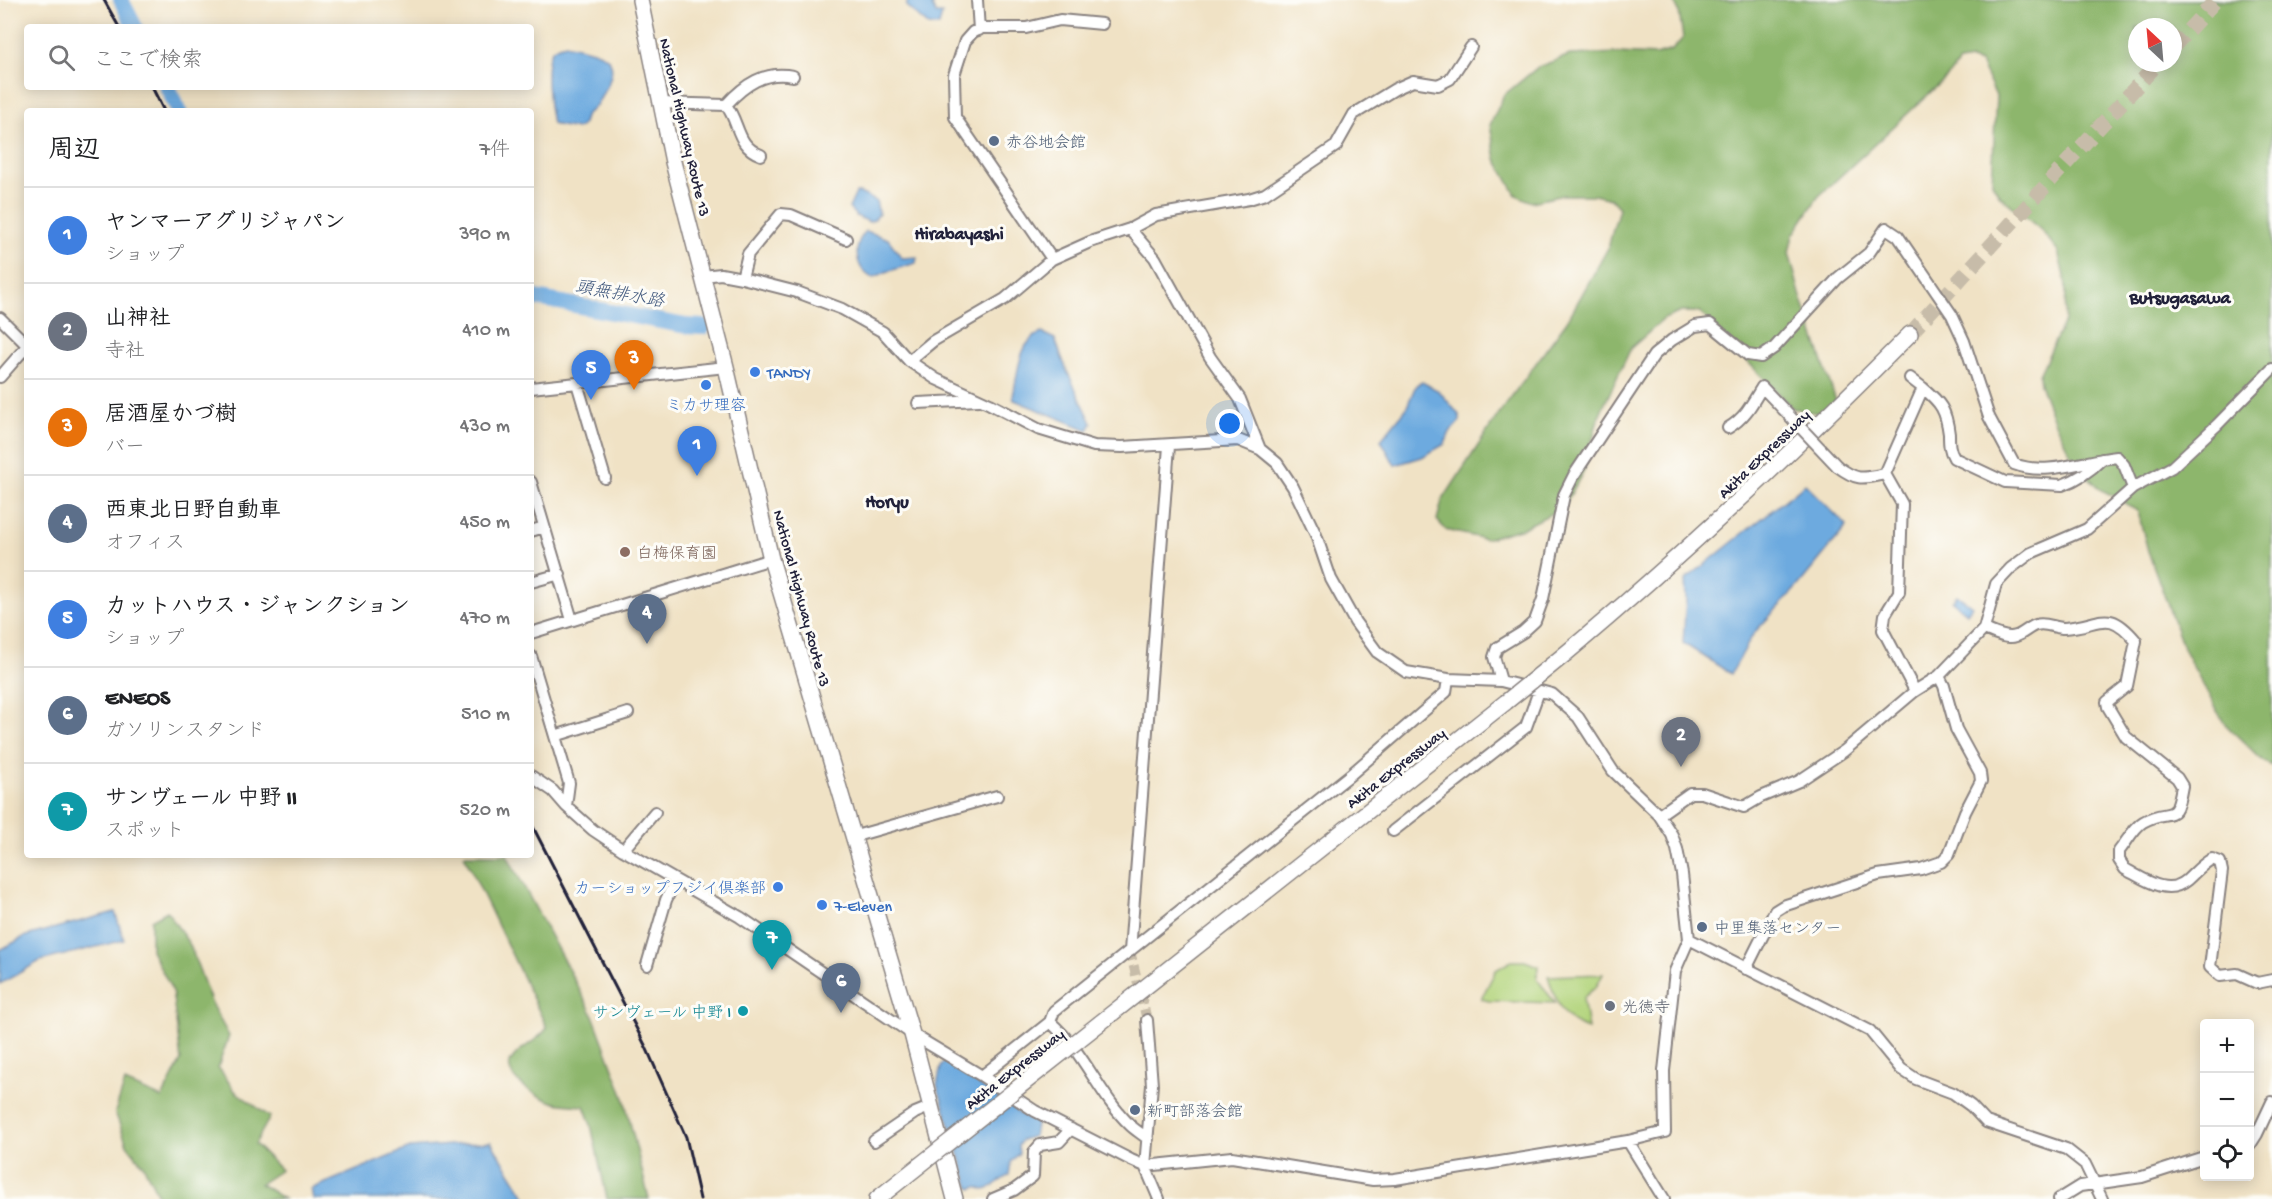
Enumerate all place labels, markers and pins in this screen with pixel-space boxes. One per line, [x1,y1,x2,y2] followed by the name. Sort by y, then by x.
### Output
[1006,133,1086,154] place label: 赤谷地会館
[987,134,1001,148] marker: 赤谷地会館
[614,340,654,390] pin: 3
[572,350,610,400] pin: 5
[748,365,762,379] marker: TANDY
[766,366,811,385] place label: TANDY
[699,378,713,392] marker: ミカサ理容
[666,397,746,417] place label: ミカサ理容
[678,426,716,476] pin: 1
[618,545,632,559] marker: 白梅保育園
[637,545,717,565] place label: 白梅保育園
[628,594,666,644] pin: 4
[1662,718,1700,767] pin: 2
[574,880,766,900] place label: カーショップフジイ倶楽部
[771,880,785,894] marker: カーショップフジイ倶楽部
[815,898,829,912] marker: 7-Eleven
[833,899,892,918] place label: 7-Eleven
[1714,919,1841,940] place label: 中里集落センター
[752,920,792,970] pin: 7
[1695,920,1709,934] marker: 中里集落センター
[822,964,860,1013] pin: 6
[1603,999,1617,1013] marker: 光徳寺
[1622,999,1670,1019] place label: 光徳寺
[593,1004,731,1024] place label: サンヴェール 中野 I
[736,1004,750,1018] marker: サンヴェール 中野 I
[1147,1102,1243,1123] place label: 新町部落会館
[1128,1103,1142,1117] marker: 新町部落会館

